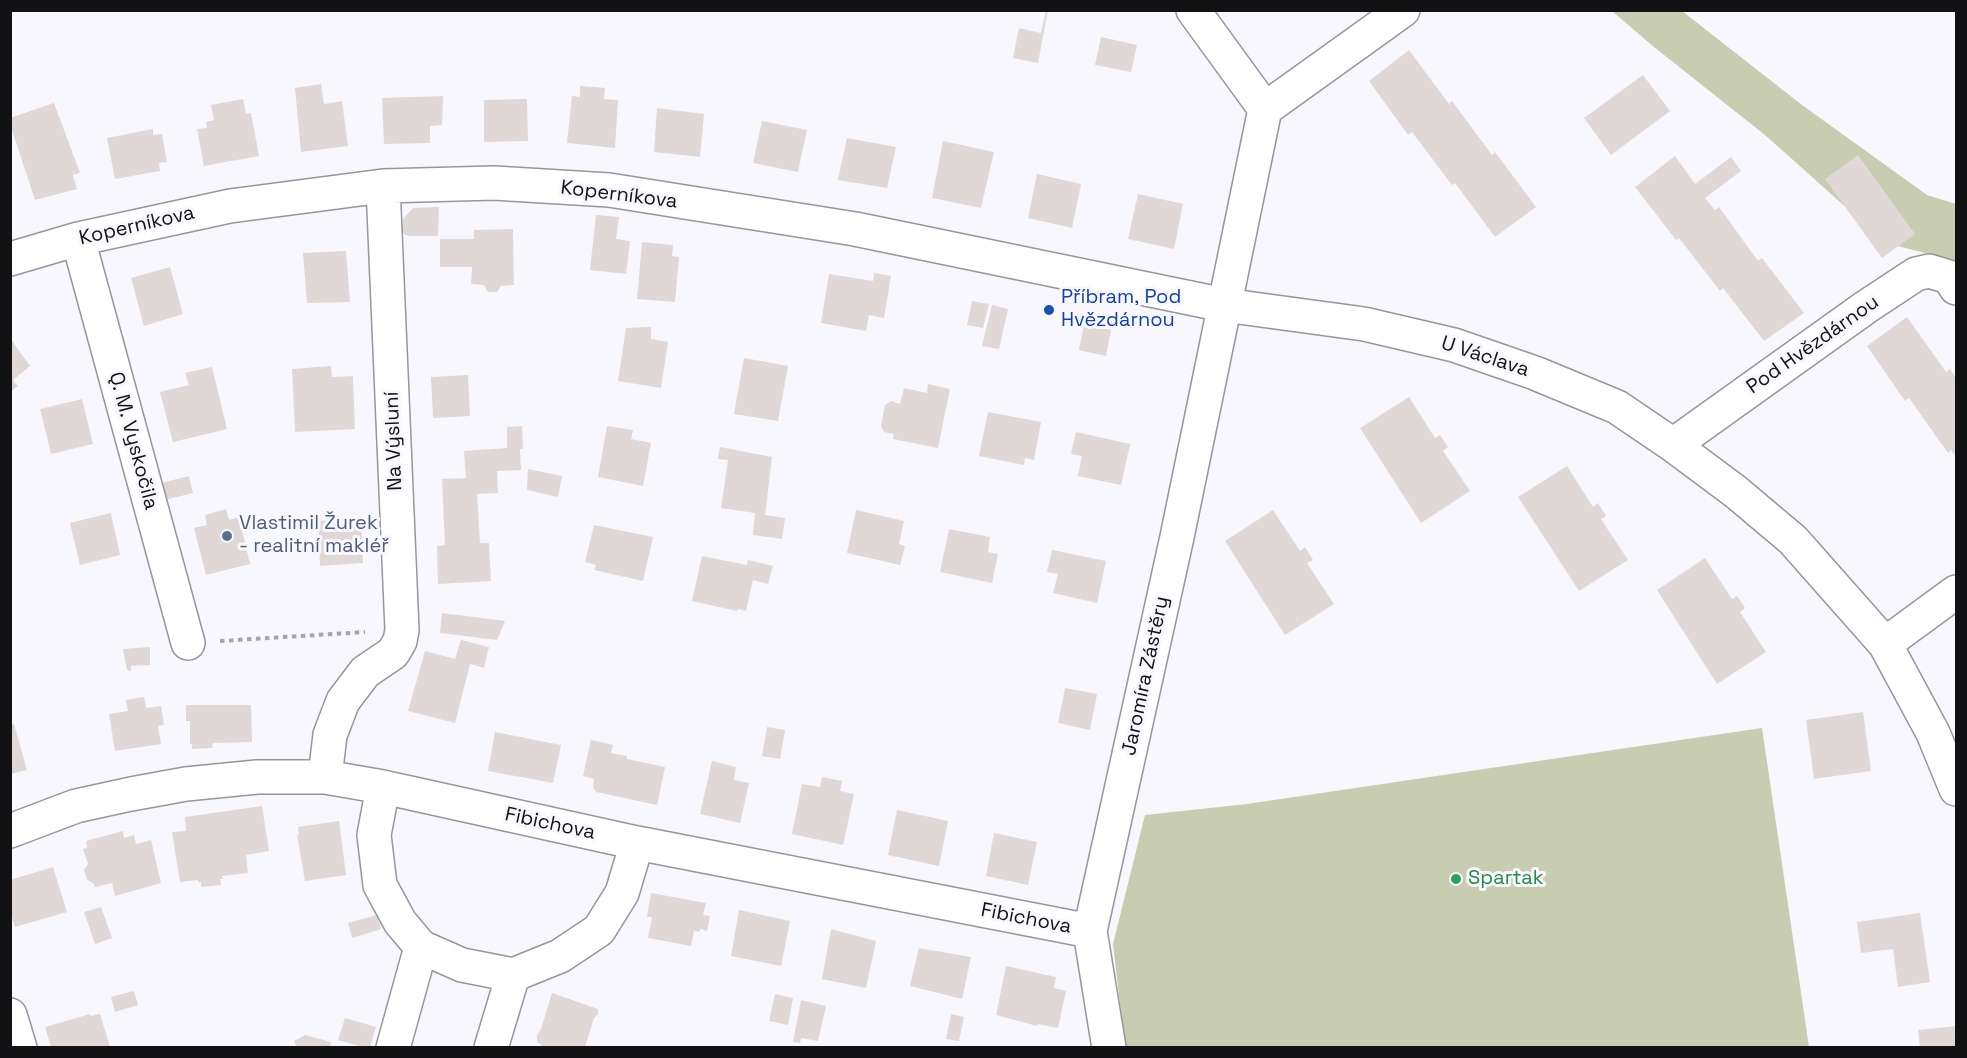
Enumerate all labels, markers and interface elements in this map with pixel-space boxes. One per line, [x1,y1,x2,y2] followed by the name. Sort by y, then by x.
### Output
[559,176,679,214] street label: Koperníkova
[77,201,197,251] street label: Koperníkova
[1061,286,1181,333] place label: Příbram, Pod Hvězdárnou
[1742,290,1884,400] street label: Pod Hvězdárnou
[1042,303,1056,317] marker: Příbram, Pod Hvězdárnou
[1438,332,1532,382] street label: U Václava
[103,370,163,512] street label: Q. M. Vyskočila
[380,391,408,491] street label: Na Výsluní
[239,512,389,559] place label: Vlastimil Žurek - realitní makléř
[220,529,234,543] marker: Vlastimil Žurek - realitní makléř
[1117,594,1175,758] street label: Jaromíra Zástěry
[503,803,597,845] street label: Fibichova
[1468,867,1544,891] place label: Spartak
[1449,872,1463,886] marker: Spartak
[979,898,1073,940] street label: Fibichova

